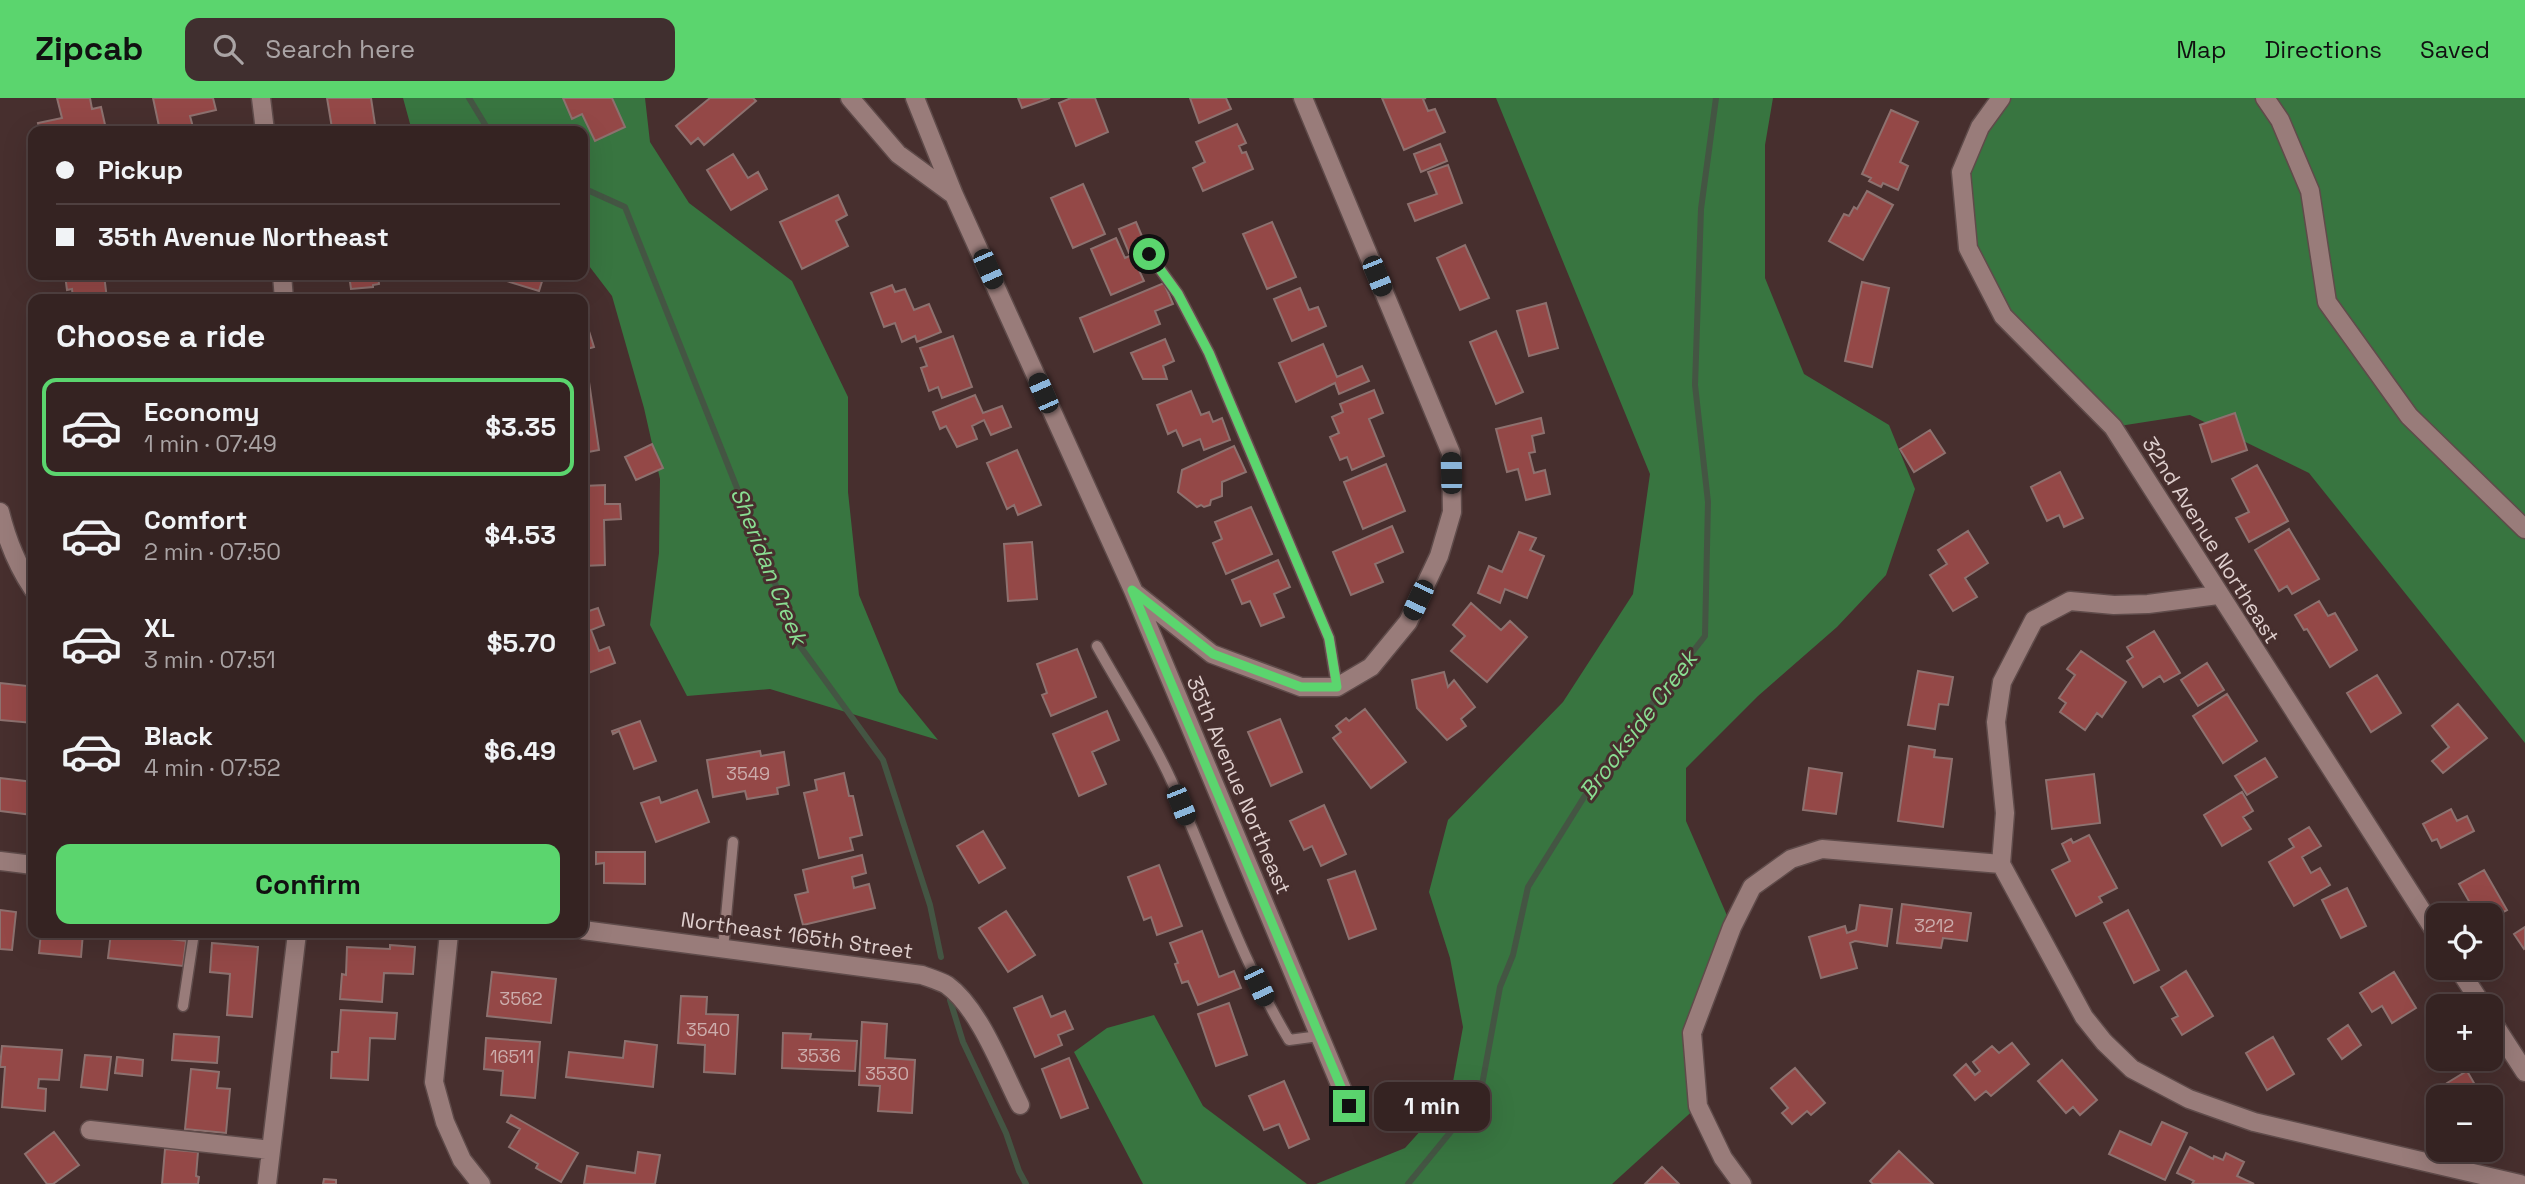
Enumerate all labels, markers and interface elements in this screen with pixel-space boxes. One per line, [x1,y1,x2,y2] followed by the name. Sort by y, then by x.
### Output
[185,18,675,81] search box
[35,28,143,70] text: Zipcab
[209,30,247,68] icon: search
[265,32,415,66] text: Search here
[2176,34,2226,65] text: Map
[2264,34,2382,65] text: Directions
[2420,34,2490,65] text: Saved
[98,153,183,187] text: Pickup
[98,220,389,254] text: 35th Avenue Northeast
[1133,238,1165,270] route start
[970,246,1007,292] car
[1360,253,1395,299] car
[56,316,266,356] text: Choose a ride
[1025,370,1062,416] car
[144,395,260,429] text: Economy
[60,396,123,459] icon: car
[485,410,556,444] text: $3.35
[144,429,277,459] text: 1 min · 07:49
[2136,432,2286,648] street label: 32nd Avenue Northeast
[1441,452,1462,494] car
[724,483,815,651] water label: Sheridan Creek
[144,503,247,537] text: Comfort
[60,504,123,567] icon: car
[485,518,556,552] text: $4.53
[144,537,281,567] text: 2 min · 07:50
[1400,577,1437,623] car
[144,611,175,645] text: XL
[60,612,123,675] icon: car
[487,626,556,660] text: $5.70
[1572,643,1705,805] water label: Brookside Creek
[144,645,276,675] text: 3 min · 07:51
[1181,672,1297,898] street label: 35th Avenue Northeast
[144,719,213,753] text: Black
[60,720,123,783] icon: car
[484,734,556,768] text: $6.49
[144,753,281,783] text: 4 min · 07:52
[726,762,770,785] house number: 3549
[1164,782,1199,828] car
[56,844,560,924] button: Confirm
[2426,903,2503,1162] map controls
[2426,903,2503,980] button: locate
[679,905,915,965] street label: Northeast 165th Street
[1914,914,1954,937] house number: 3212
[1241,963,1278,1009] car
[499,987,543,1010] house number: 3562
[2426,994,2503,1071] button: +
[686,1018,730,1041] house number: 3540
[797,1044,841,1067] house number: 3536
[490,1045,534,1068] house number: 16511
[865,1062,909,1085] house number: 3530
[1374,1082,1489,1130] callout: 1 min
[2426,1085,2503,1162] button: −
[1333,1090,1365,1122] route end
[1404,1091,1460,1121] text: 1 min

